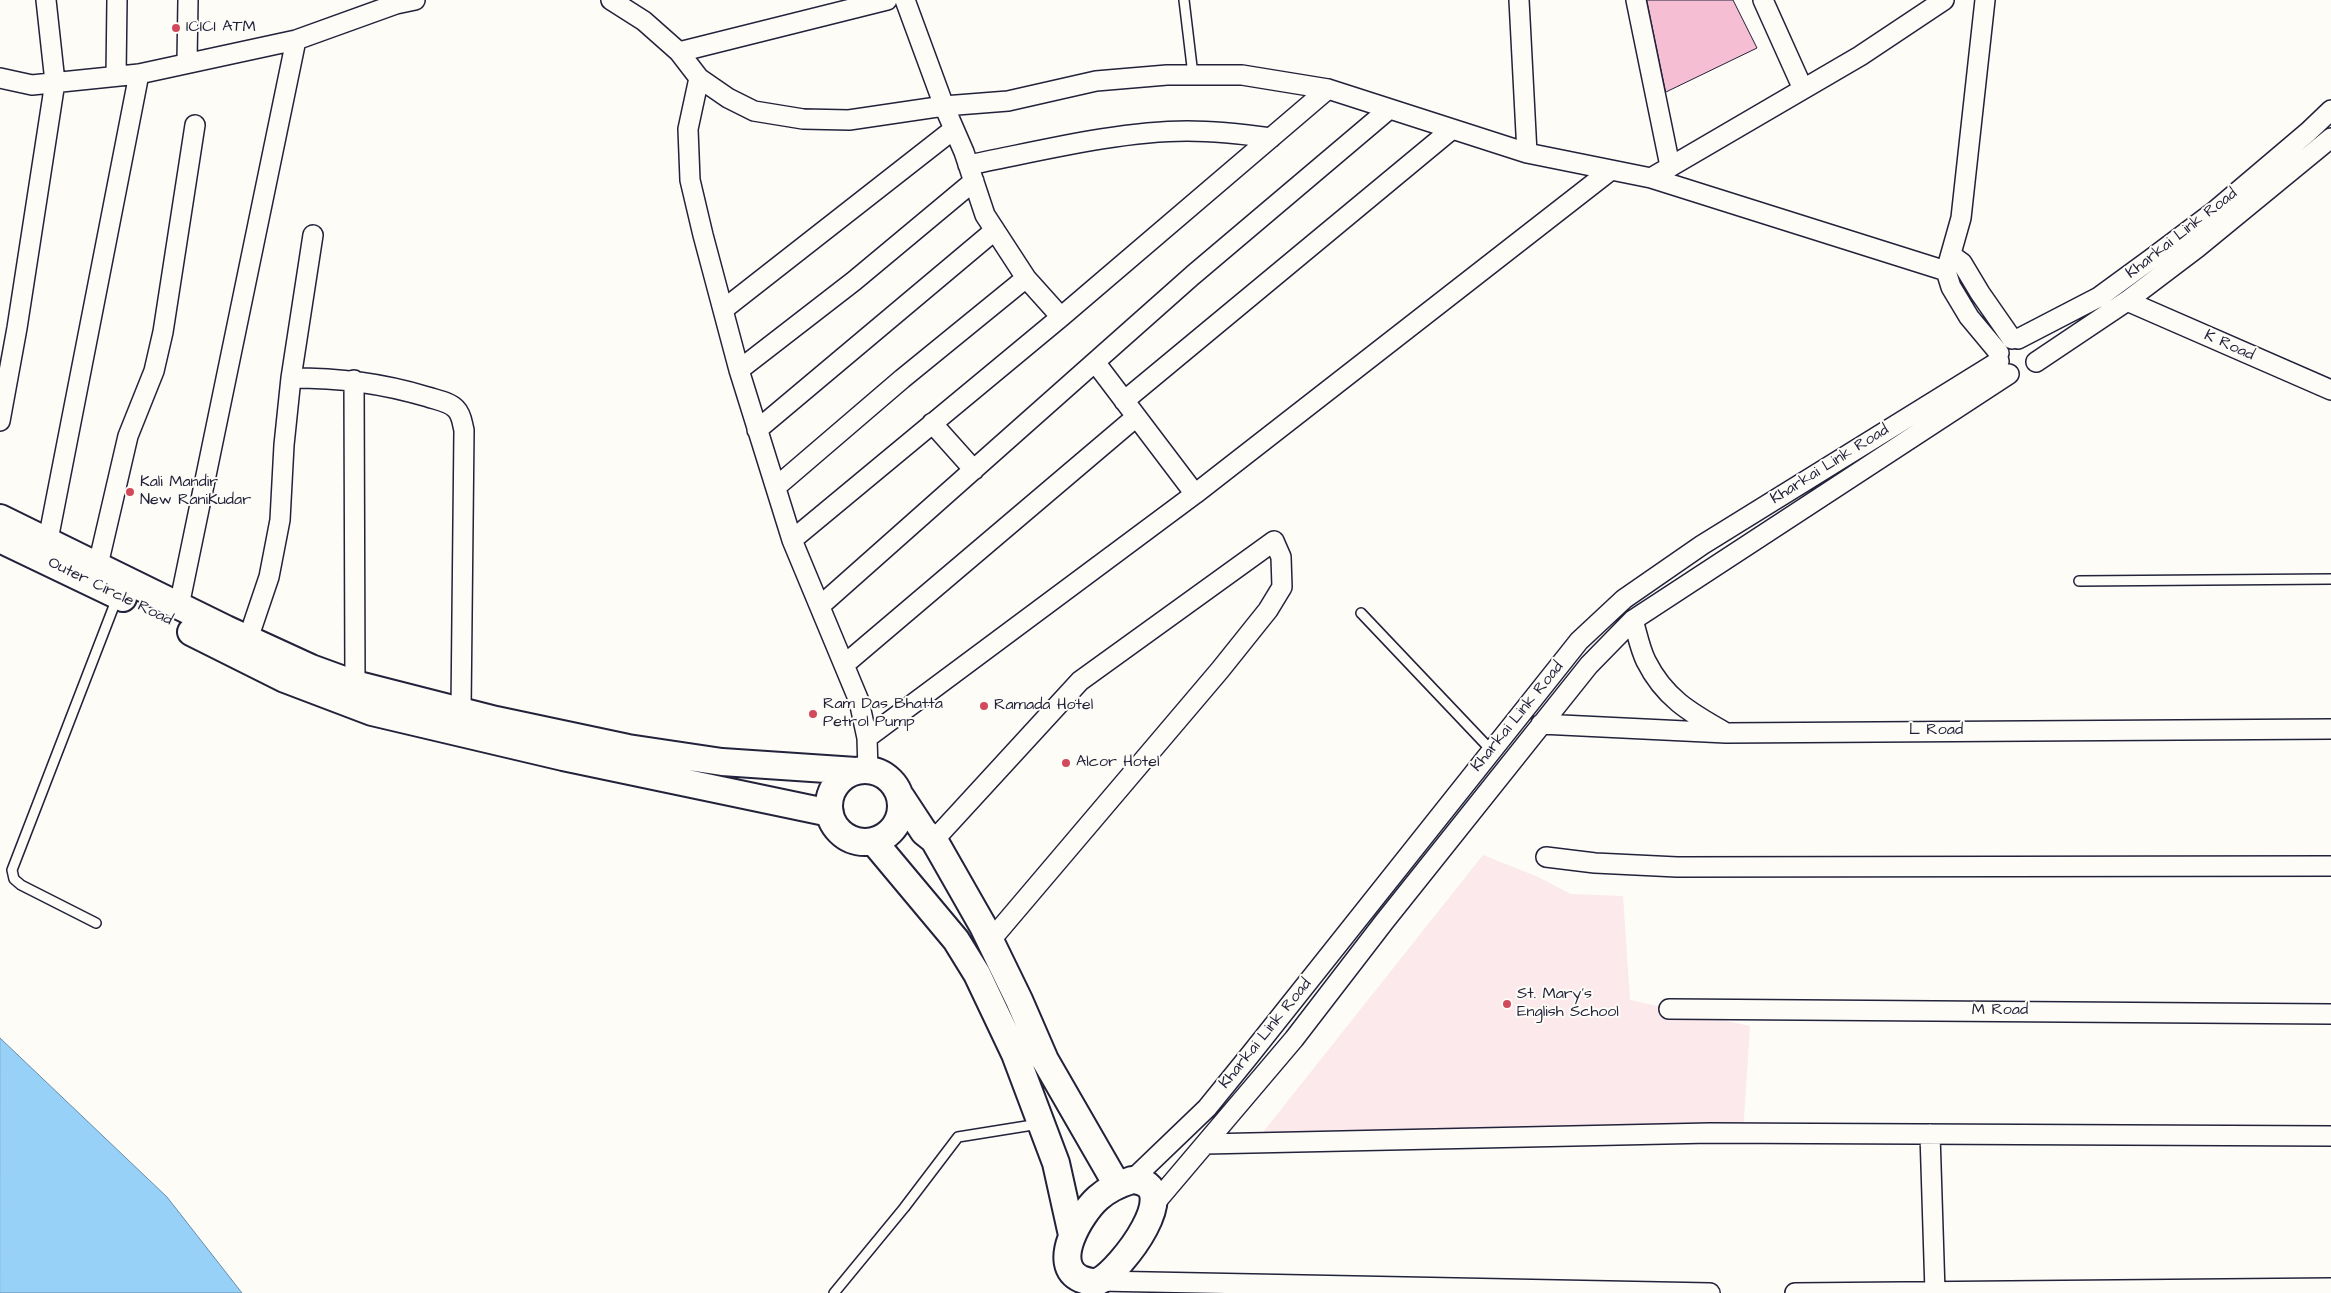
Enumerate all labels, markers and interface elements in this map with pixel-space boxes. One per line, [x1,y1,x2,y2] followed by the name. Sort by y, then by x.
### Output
[186,18,256,38] place label: ICICI ATM
[170,22,182,34] marker: ICICI ATM
[2123,185,2241,283] street label: Kharkai Link Road
[2201,326,2257,366] street label: K Road
[1767,421,1893,509] street label: Kharkai Link Road
[140,473,251,511] place label: Kali Mandir New RaniKudar
[124,486,136,498] marker: Kali Mandir New RaniKudar
[45,554,175,630] street label: Outer Circle Road
[1468,658,1568,776] street label: Kharkai Link Road
[823,695,943,733] place label: Ram Das Bhatta Petrol Pump
[994,696,1093,716] place label: Ramada Hotel
[978,700,990,712] marker: Ramada Hotel
[807,708,819,720] marker: Ram Das Bhatta Petrol Pump
[1909,721,1963,741] street label: L Road
[1076,753,1159,773] place label: Alcor Hotel
[1060,757,1072,769] marker: Alcor Hotel
[1216,975,1316,1093] street label: Kharkai Link Road
[1517,985,1619,1023] place label: St. Mary's English School
[1501,998,1513,1010] marker: St. Mary's English School
[1972,1001,2028,1021] street label: M Road

